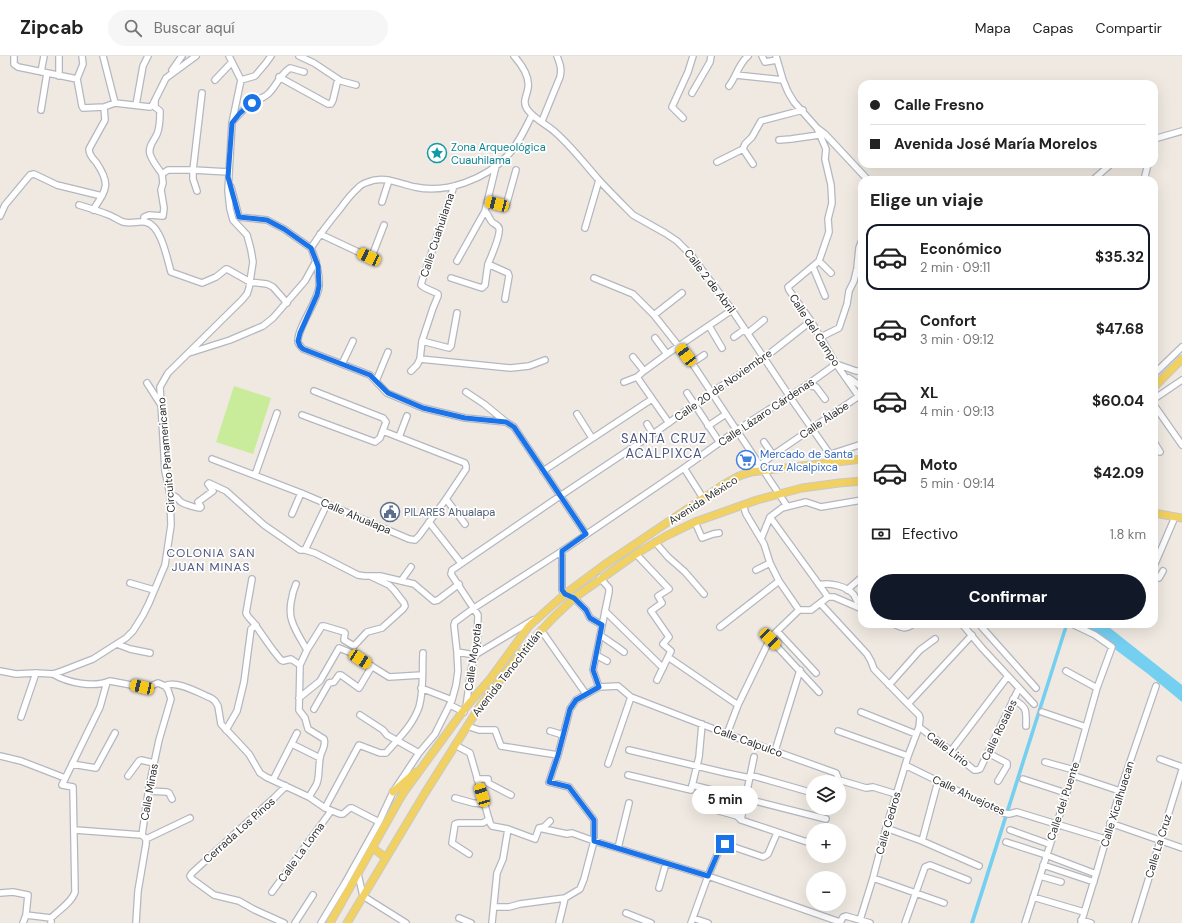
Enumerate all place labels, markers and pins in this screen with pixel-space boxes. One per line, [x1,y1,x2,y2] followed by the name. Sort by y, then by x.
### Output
[451,140,546,167] place label: Zona Arqueológica Cuauhilama
[426,142,448,164] place icon: Zona Arqueológica Cuauhilama
[760,447,853,474] place label: Mercado de Santa Cruz Alcalpixca
[735,449,757,471] supermarket icon: Mercado de Santa Cruz Alcalpixca
[379,501,401,523] public building icon: PILARES Ahualapa
[404,505,495,519] place label: PILARES Ahualapa

